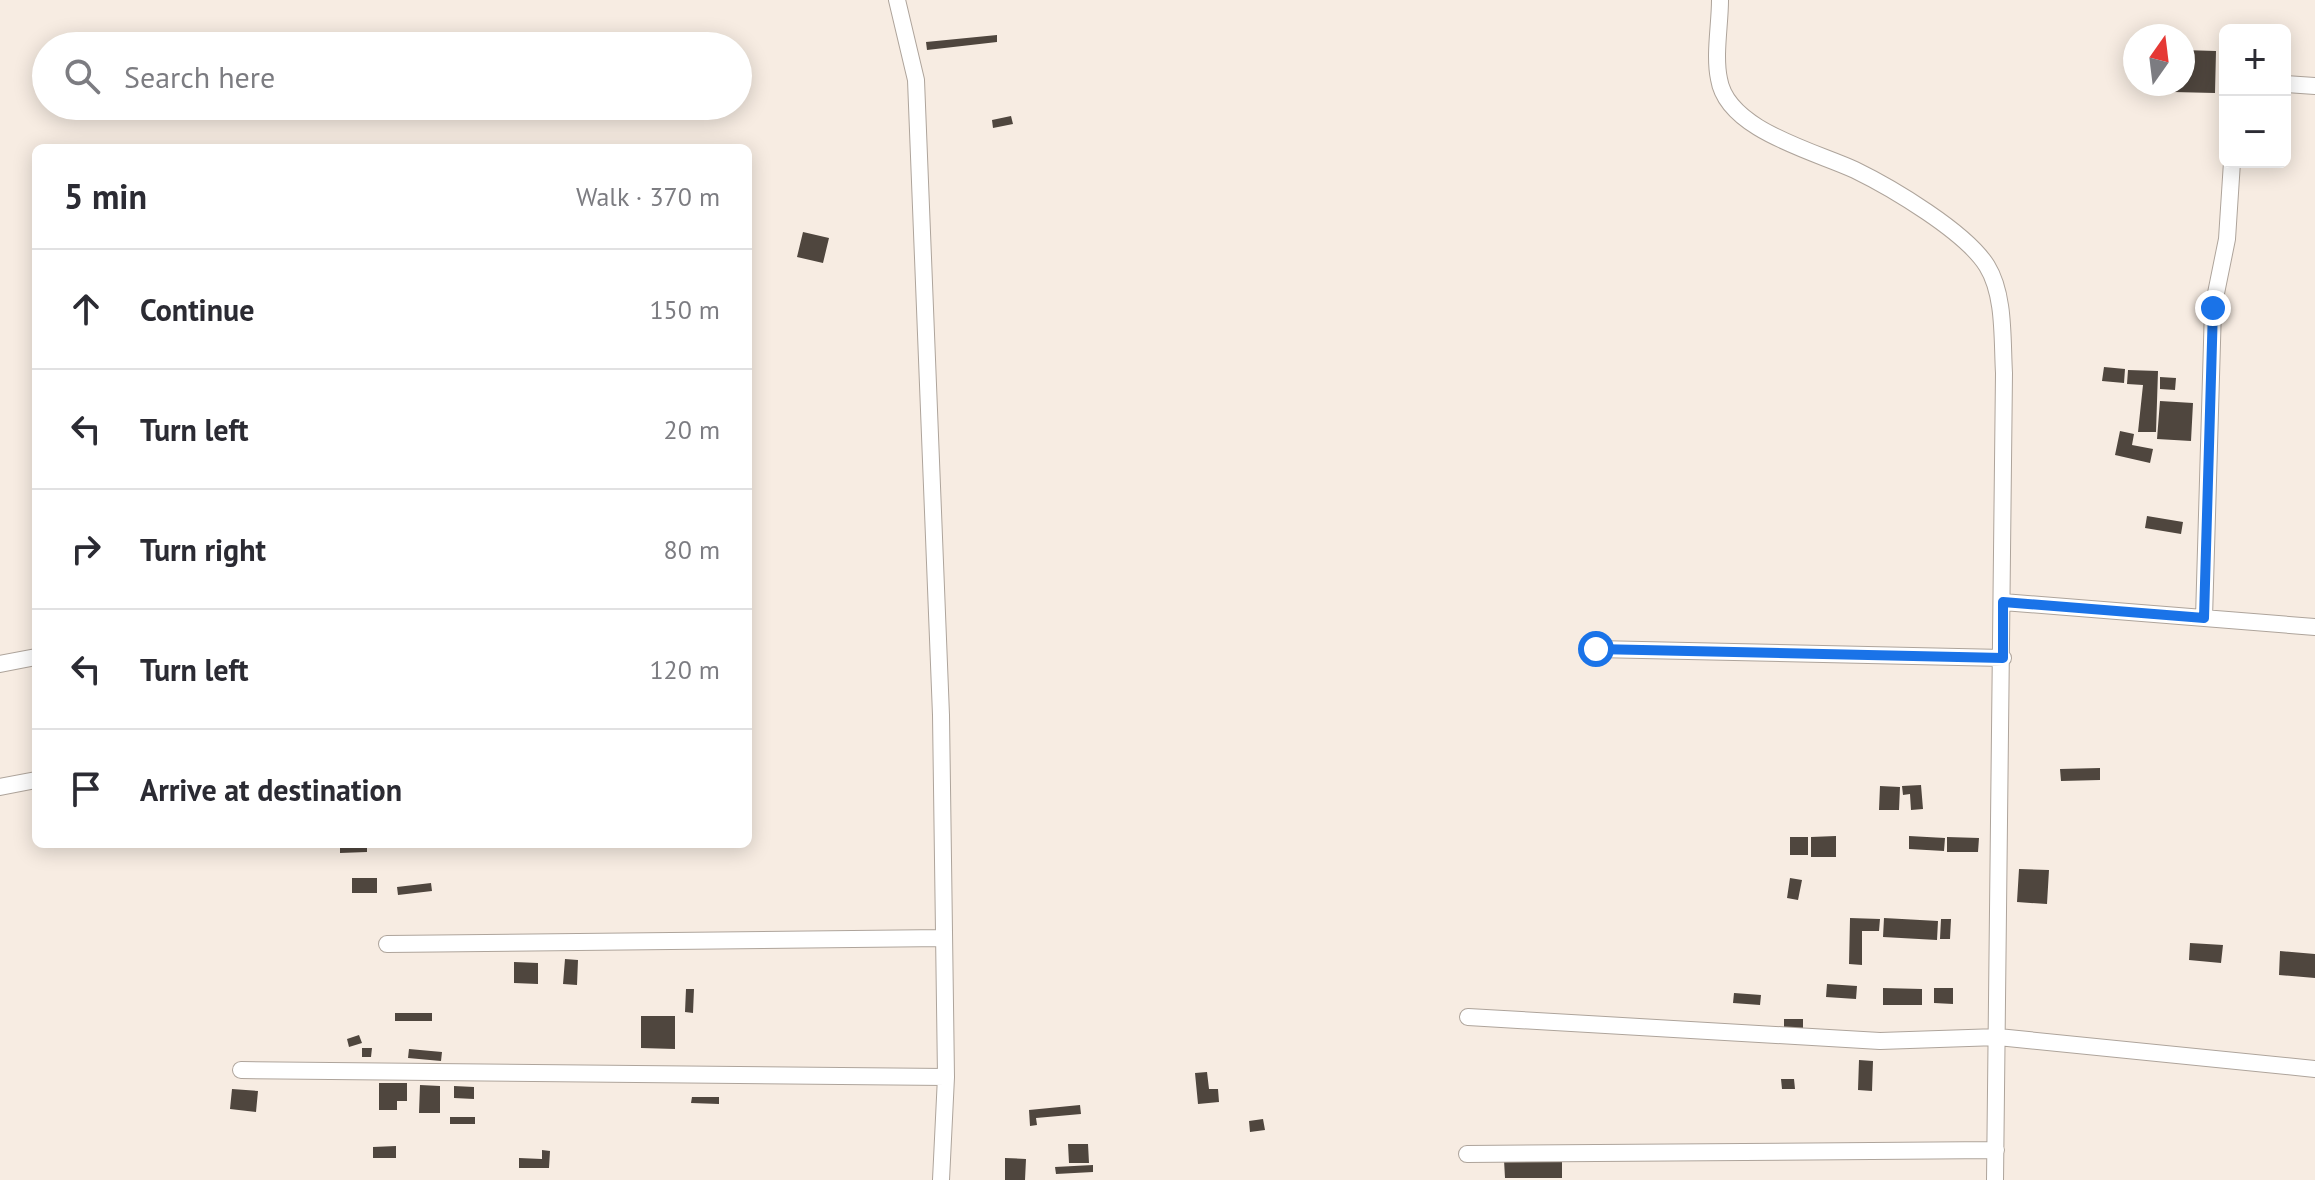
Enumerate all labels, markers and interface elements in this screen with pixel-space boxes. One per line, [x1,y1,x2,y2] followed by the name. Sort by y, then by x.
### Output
[2123,24,2195,96] north arrow
[2219,24,2291,168] map controls
[2219,24,2291,96] button: +
[32,32,752,120] search box
[60,54,104,98] icon: search
[124,57,275,96] text: Search here
[2219,96,2291,168] button: −
[64,174,147,218] text: 5 min
[576,180,720,213] text: Walk · 370 m
[64,287,108,331] icon: ahead
[140,290,254,329] text: Continue
[2195,290,2231,326] route end
[649,293,720,326] text: 150 m
[64,407,108,451] icon: left
[140,410,248,449] text: Turn left
[664,413,720,446] text: 20 m
[64,527,108,571] icon: right
[140,530,266,569] text: Turn right
[664,533,720,566] text: 80 m
[1578,631,1614,667] route start
[64,647,108,691] icon: left
[140,650,248,689] text: Turn left
[649,653,720,686] text: 120 m
[64,767,108,811] icon: arrive
[140,770,402,809] text: Arrive at destination

